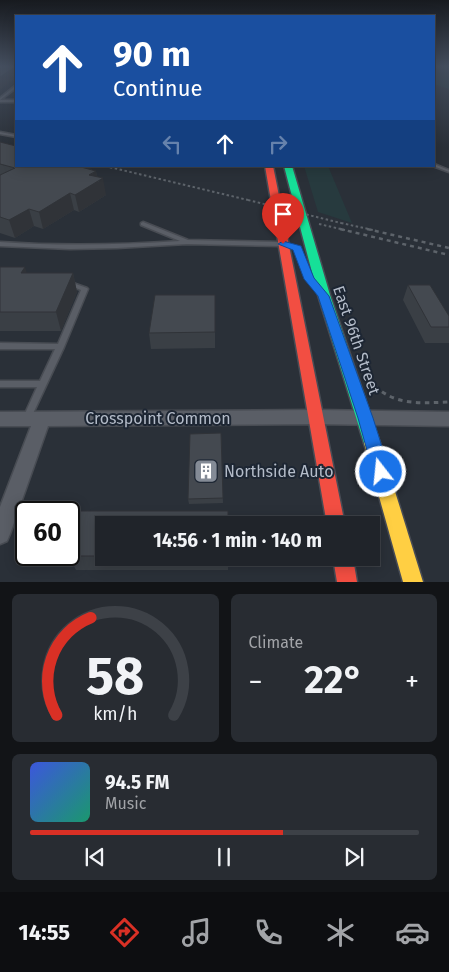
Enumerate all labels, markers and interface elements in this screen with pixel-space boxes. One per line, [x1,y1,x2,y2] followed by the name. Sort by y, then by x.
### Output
[113,33,191,75] text: 90 m
[30,35,95,100] icon: ahead
[113,75,202,102] text: Continue
[158,130,186,158] icon: left
[211,130,239,158] icon: ahead
[264,130,292,158] icon: right
[262,193,304,244] pin
[269,200,297,228] icon: arrive
[329,283,384,397] street label: East 96th Street
[85,409,231,428] street label: Crosspoint Common
[354,445,406,497] position arrow
[193,458,219,484] building icon: Northside Auto
[224,462,333,481] place label: Northside Auto
[15,501,80,566] speed limit sign: 60
[153,529,322,552] text: 14:56 · 1 min · 140 m
[249,633,303,652] text: Climate
[86,645,144,708] text: 58
[304,657,363,703] text: 22°
[249,665,263,698] text: −
[405,665,419,698] text: +
[93,703,137,725] text: km/h
[105,771,169,794] text: 94.5 FM
[105,794,146,813] text: Music
[81,843,109,871] icon: previous
[210,843,238,871] icon: pause
[340,843,368,871] icon: next
[107,915,142,950] icon: directions
[179,915,214,950] icon: music
[251,915,286,950] icon: phone
[323,915,358,950] icon: climate
[395,915,430,950] icon: car
[19,919,70,946] text: 14:55

